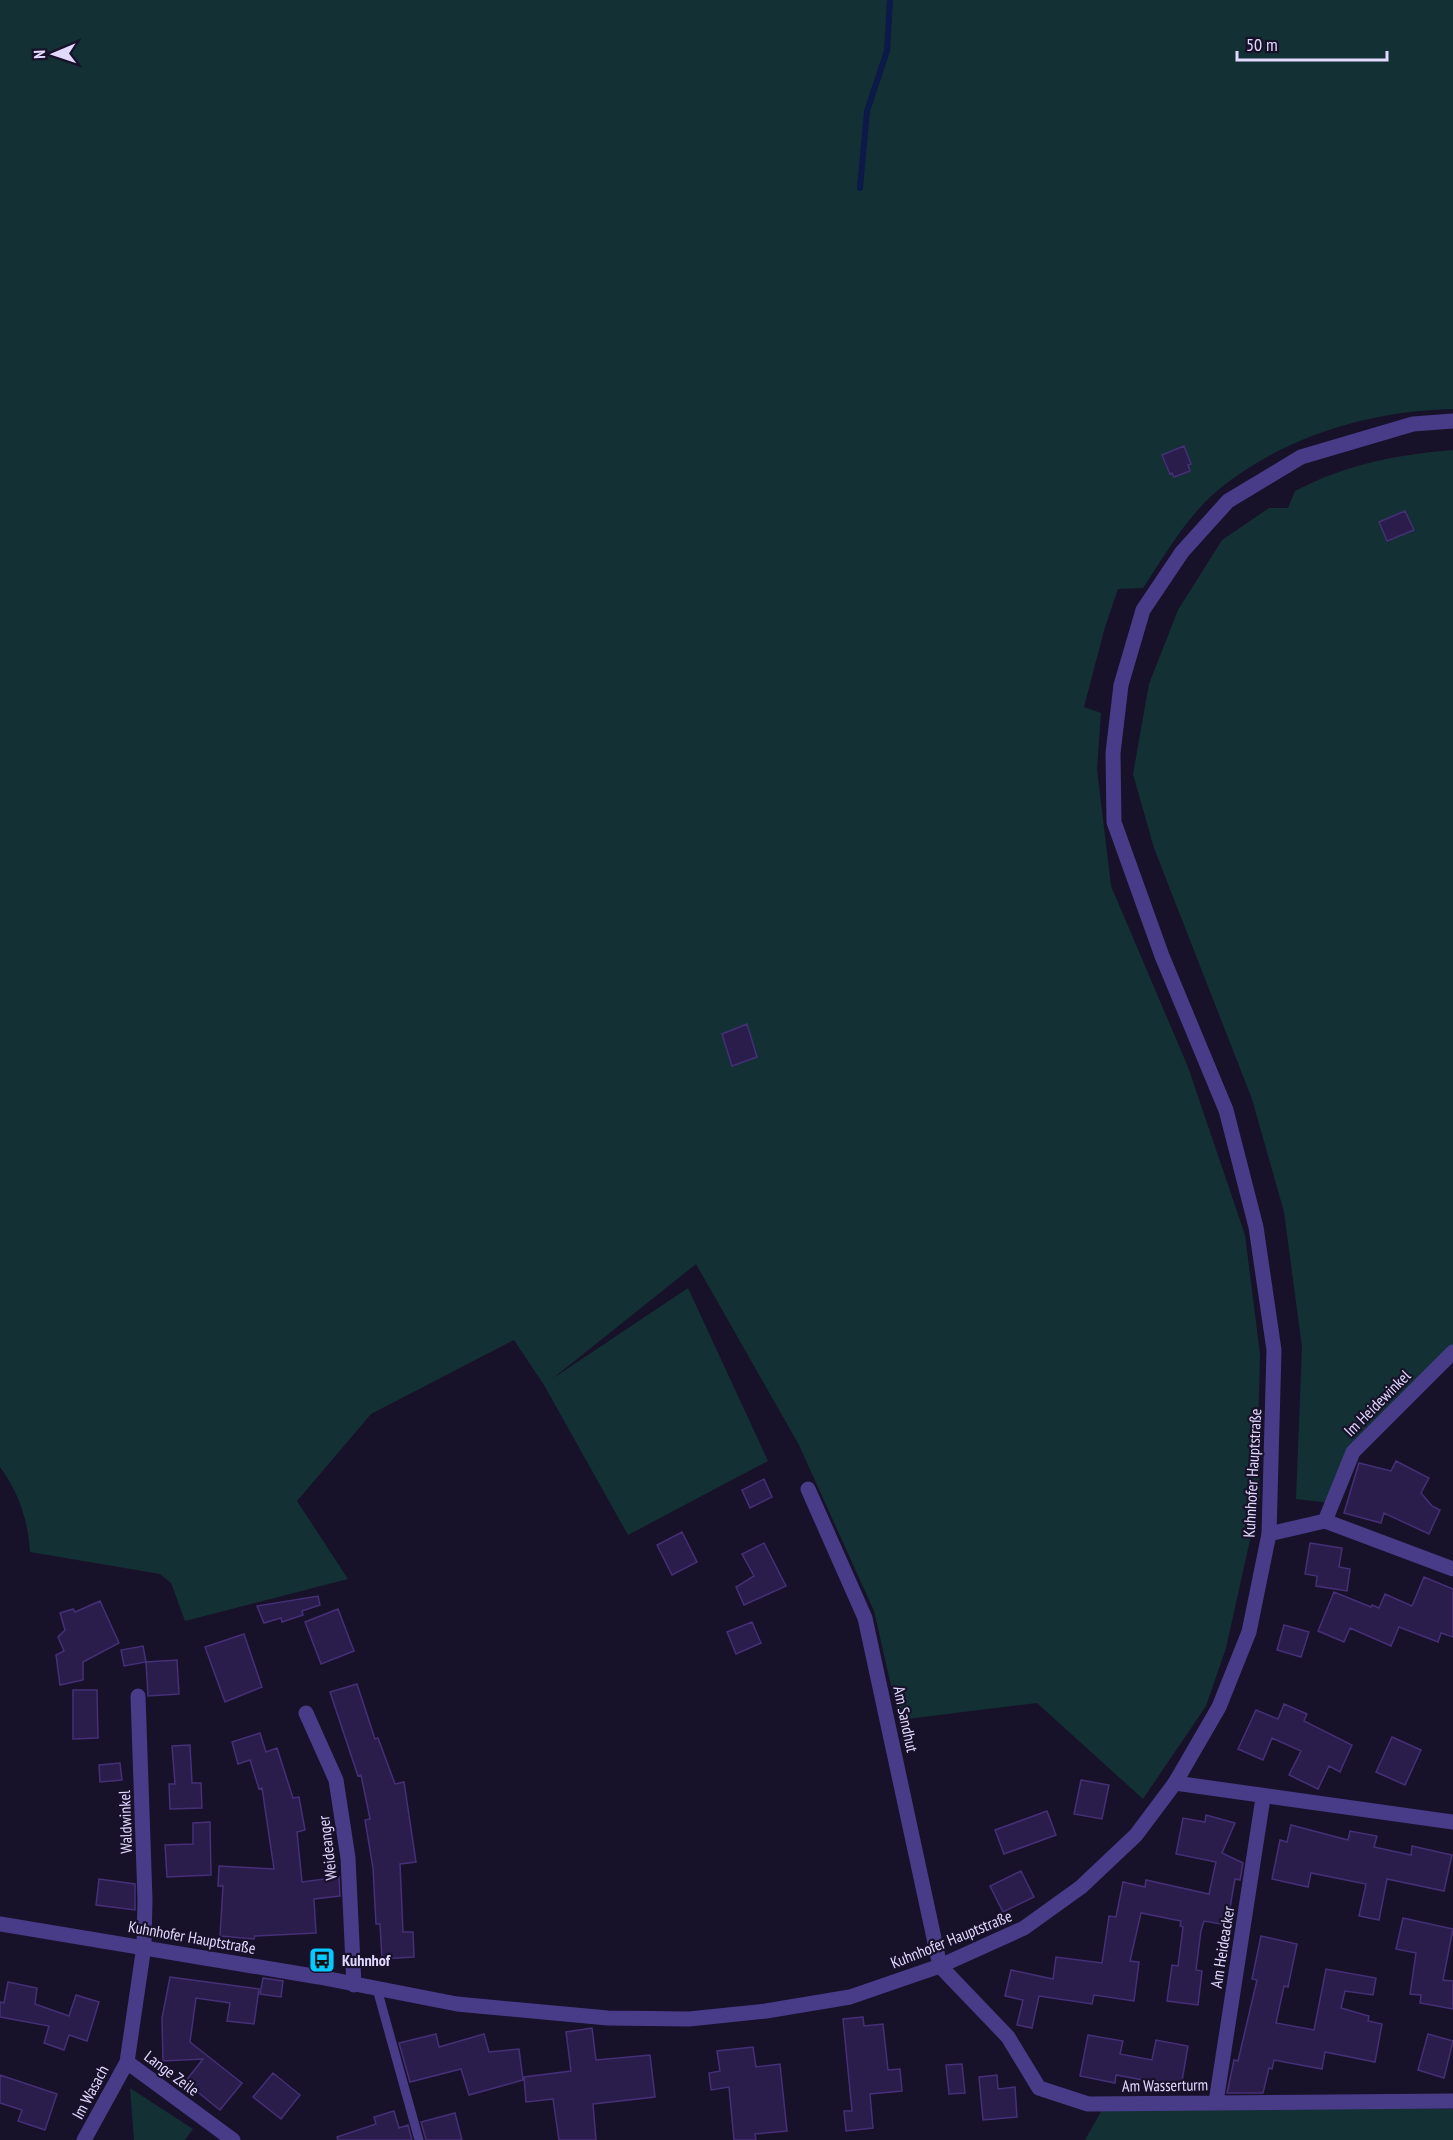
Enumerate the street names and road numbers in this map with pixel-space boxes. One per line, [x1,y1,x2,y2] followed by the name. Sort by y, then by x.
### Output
[1340,1365,1415,1440] street label: Im Heidewinkel
[1239,1408,1265,1538] street label: Kuhnhofer Hauptstraße
[889,1684,923,1754] street label: Am Sandhut
[114,1790,136,1854] street label: Waldwinkel
[313,1814,341,1882] street label: Weideanger
[1206,1904,1238,1989] street label: Am Heideacker
[887,1906,1015,1972] street label: Kuhnhofer Hauptstraße
[127,1916,257,1958] street label: Kuhnhofer Hauptstraße
[141,2046,203,2100] street label: Lange Zeile
[67,2062,113,2122] street label: Im Wasach
[1122,2074,1208,2096] street label: Am Wasserturm

